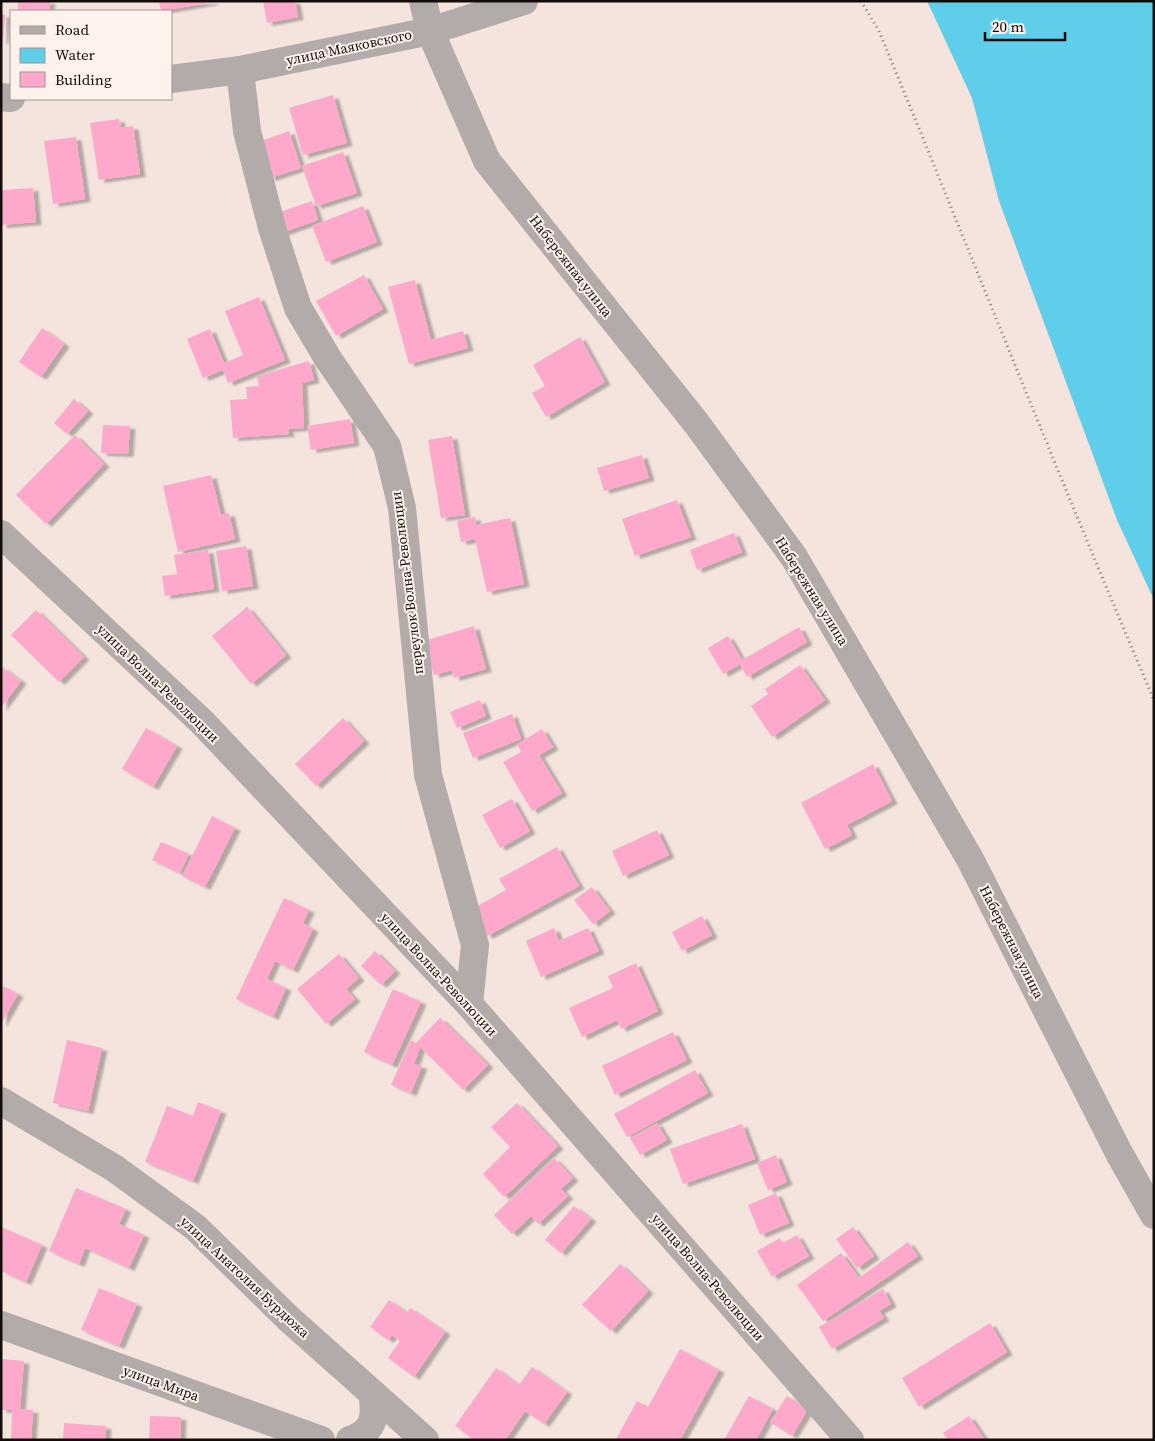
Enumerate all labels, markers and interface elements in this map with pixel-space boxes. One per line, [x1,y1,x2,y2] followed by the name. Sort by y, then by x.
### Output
[10,10,172,100] legend
[985,10,1065,42] scale bar
[992,16,1024,37] text: 20 m
[55,19,89,40] text: Road
[284,24,414,70] street label: улица Маяковского
[55,44,96,65] text: Water
[55,69,112,90] text: Building
[525,211,618,322] street label: Набережная улица
[386,490,428,676] street label: переулок Волна-Революции
[771,533,854,650] street label: Набережная улица
[92,619,224,747] street label: улица Волна-Революции
[975,882,1050,1003] street label: Набережная улица
[376,908,502,1040] street label: улица Волна-Революции
[647,1209,769,1345] street label: улица Волна-Революции
[176,1212,315,1343] street label: улица Анатолия Бурдюжа
[120,1360,203,1406] street label: улица Мира

